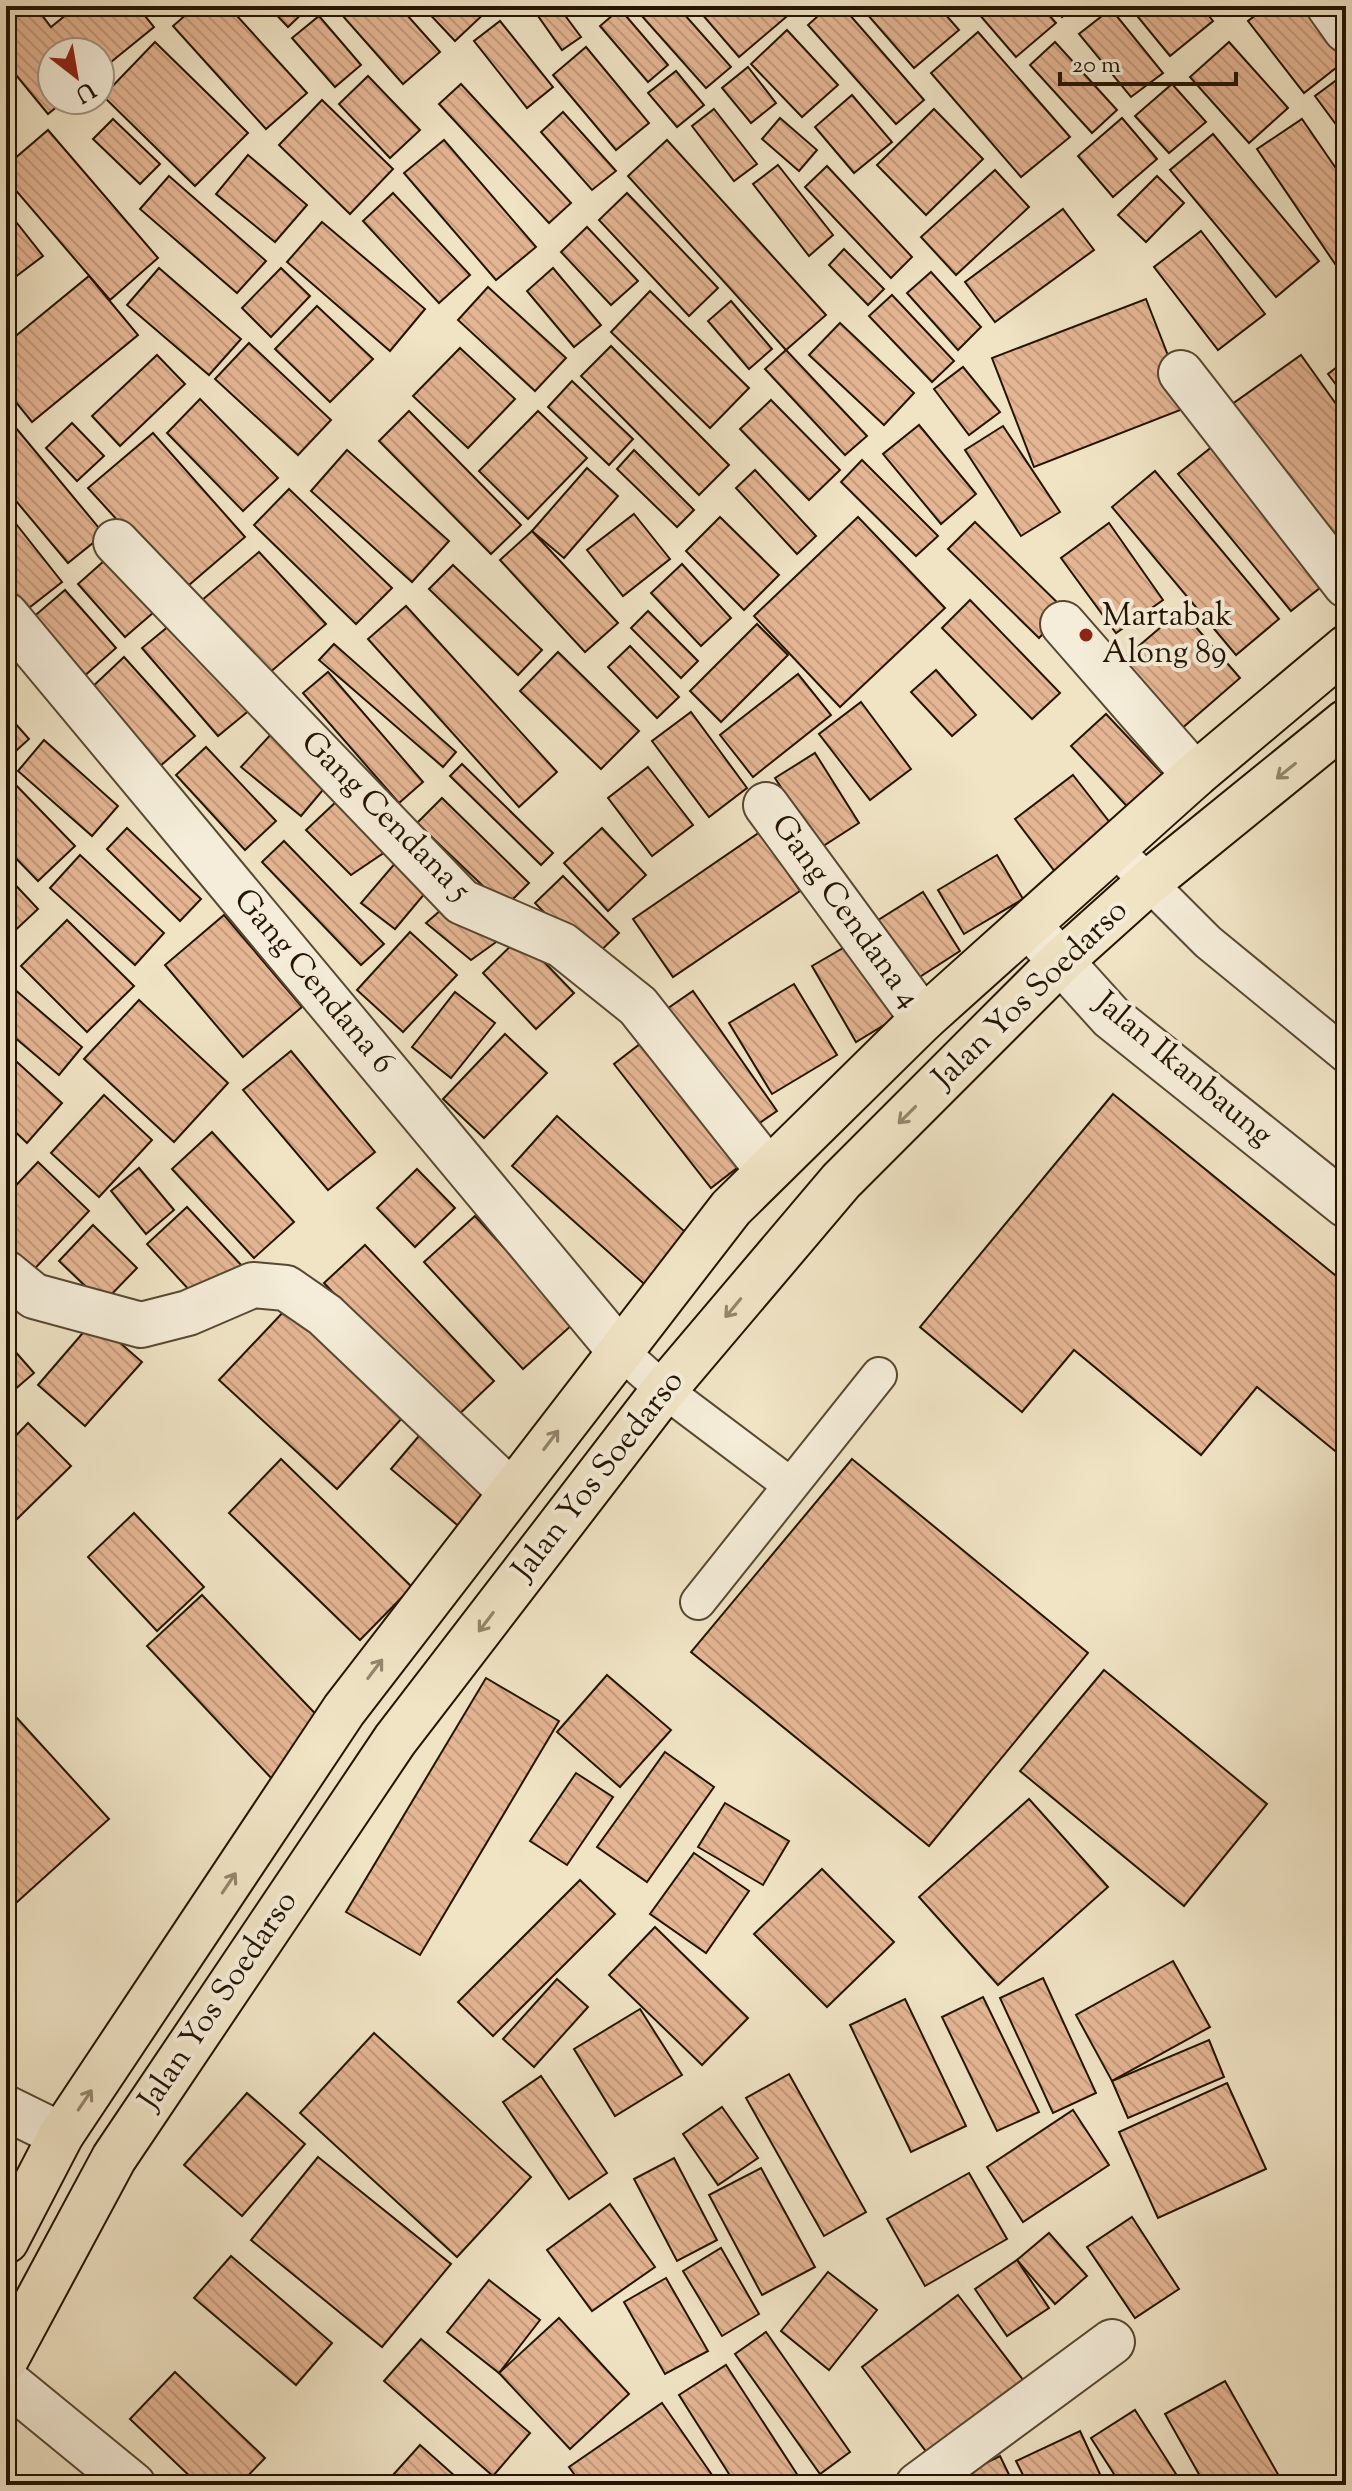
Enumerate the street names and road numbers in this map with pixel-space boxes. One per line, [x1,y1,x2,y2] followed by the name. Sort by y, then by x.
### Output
[289,721,481,913] street label: Gang Cendana 5
[759,806,931,1018] street label: Gang Cendana 4
[222,879,404,1085] street label: Gang Cendana 6
[922,890,1139,1102] street label: Jalan Yos Soedarso
[1082,980,1282,1158] street label: Jalan Ikanbaung
[501,1361,696,1593] street label: Jalan Yos Soedarso
[127,1882,310,2122] street label: Jalan Yos Soedarso

